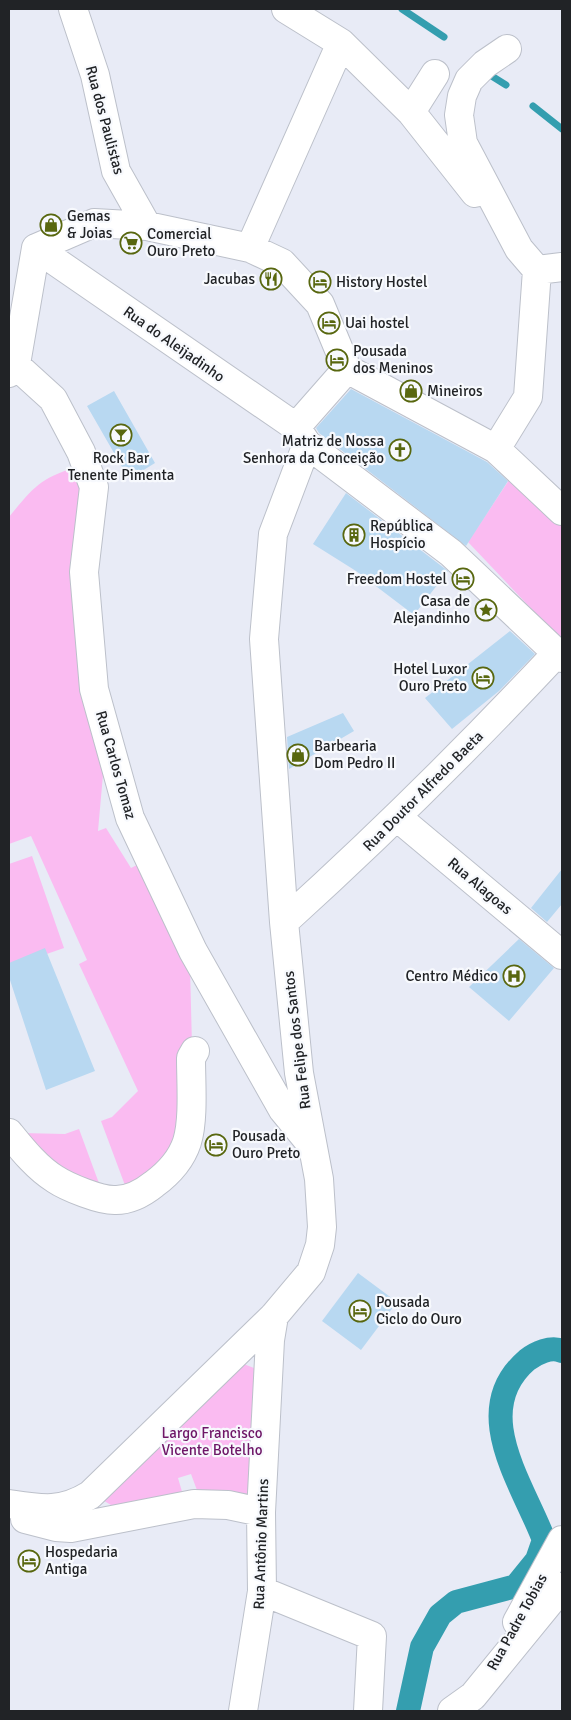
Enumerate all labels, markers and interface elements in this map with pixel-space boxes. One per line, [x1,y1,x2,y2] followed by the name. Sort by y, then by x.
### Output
[82,64,128,177] street label: Rua dos Paulistas
[67,207,113,242] place label: Gemas & Joias
[39,213,63,237] shop icon: Gemas & Joias
[147,225,216,260] place label: Comercial Ouro Preto
[119,231,143,255] supermarket icon: Comercial Ouro Preto
[259,267,283,291] restaurant icon: Jacubas
[204,270,255,288] place label: Jacubas
[308,270,332,294] hotel icon: History Hostel
[336,273,427,291] place label: History Hostel
[120,302,228,386] street label: Rua do Aleijadinho
[317,311,341,335] hotel icon: Uai hostel
[345,314,409,332] place label: Uai hostel
[353,342,433,377] place label: Pousada dos Meninos
[325,348,349,372] hotel icon: Pousada dos Meninos
[399,379,423,403] shop icon: Mineiros
[427,382,483,400] place label: Mineiros
[109,423,133,447] bar icon: Rock Bar Tenente Pimenta
[243,432,384,467] place label: Matriz de Nossa Senhora da Conceição
[388,438,412,462] church icon: Matriz de Nossa Senhora da Conceição
[68,449,174,484] place label: Rock Bar Tenente Pimenta
[370,517,433,552] place label: República Hospício
[342,523,366,547] building icon: República Hospício
[451,567,475,591] hotel icon: Freedom Hostel
[347,570,447,588] place label: Freedom Hostel
[393,592,470,627] place label: Casa de Alejandinho
[474,598,498,622] place icon: Casa de Alejandinho
[393,660,467,695] place label: Hotel Luxor Ouro Preto
[471,666,495,690] hotel icon: Hotel Luxor Ouro Preto
[92,709,140,822] street label: Rua Carlos Tomaz
[359,727,487,855] street label: Rua Doutor Alfredo Baeta
[314,737,395,772] place label: Barbearia Dom Pedro II
[286,743,310,767] shop icon: Barbearia Dom Pedro II
[444,854,516,918] street label: Rua Alagoas
[502,964,526,988] hospital icon: Centro Médico
[405,967,498,985] place label: Centro Médico
[280,969,314,1110] street label: Rua Felipe dos Santos
[232,1127,301,1162] place label: Pousada Ouro Preto
[204,1133,228,1157] hotel icon: Pousada Ouro Preto
[376,1293,462,1328] place label: Pousada Ciclo do Ouro
[348,1299,372,1323] hotel icon: Pousada Ciclo do Ouro
[161,1424,263,1459] park label: Largo Francisco Vicente Botelho
[250,1478,272,1610] street label: Rua Antônio Martins
[45,1543,118,1578] place label: Hospedaria Antiga
[17,1549,41,1573] hotel icon: Hospedaria Antiga
[483,1570,551,1673] street label: Rua Padre Tobias

